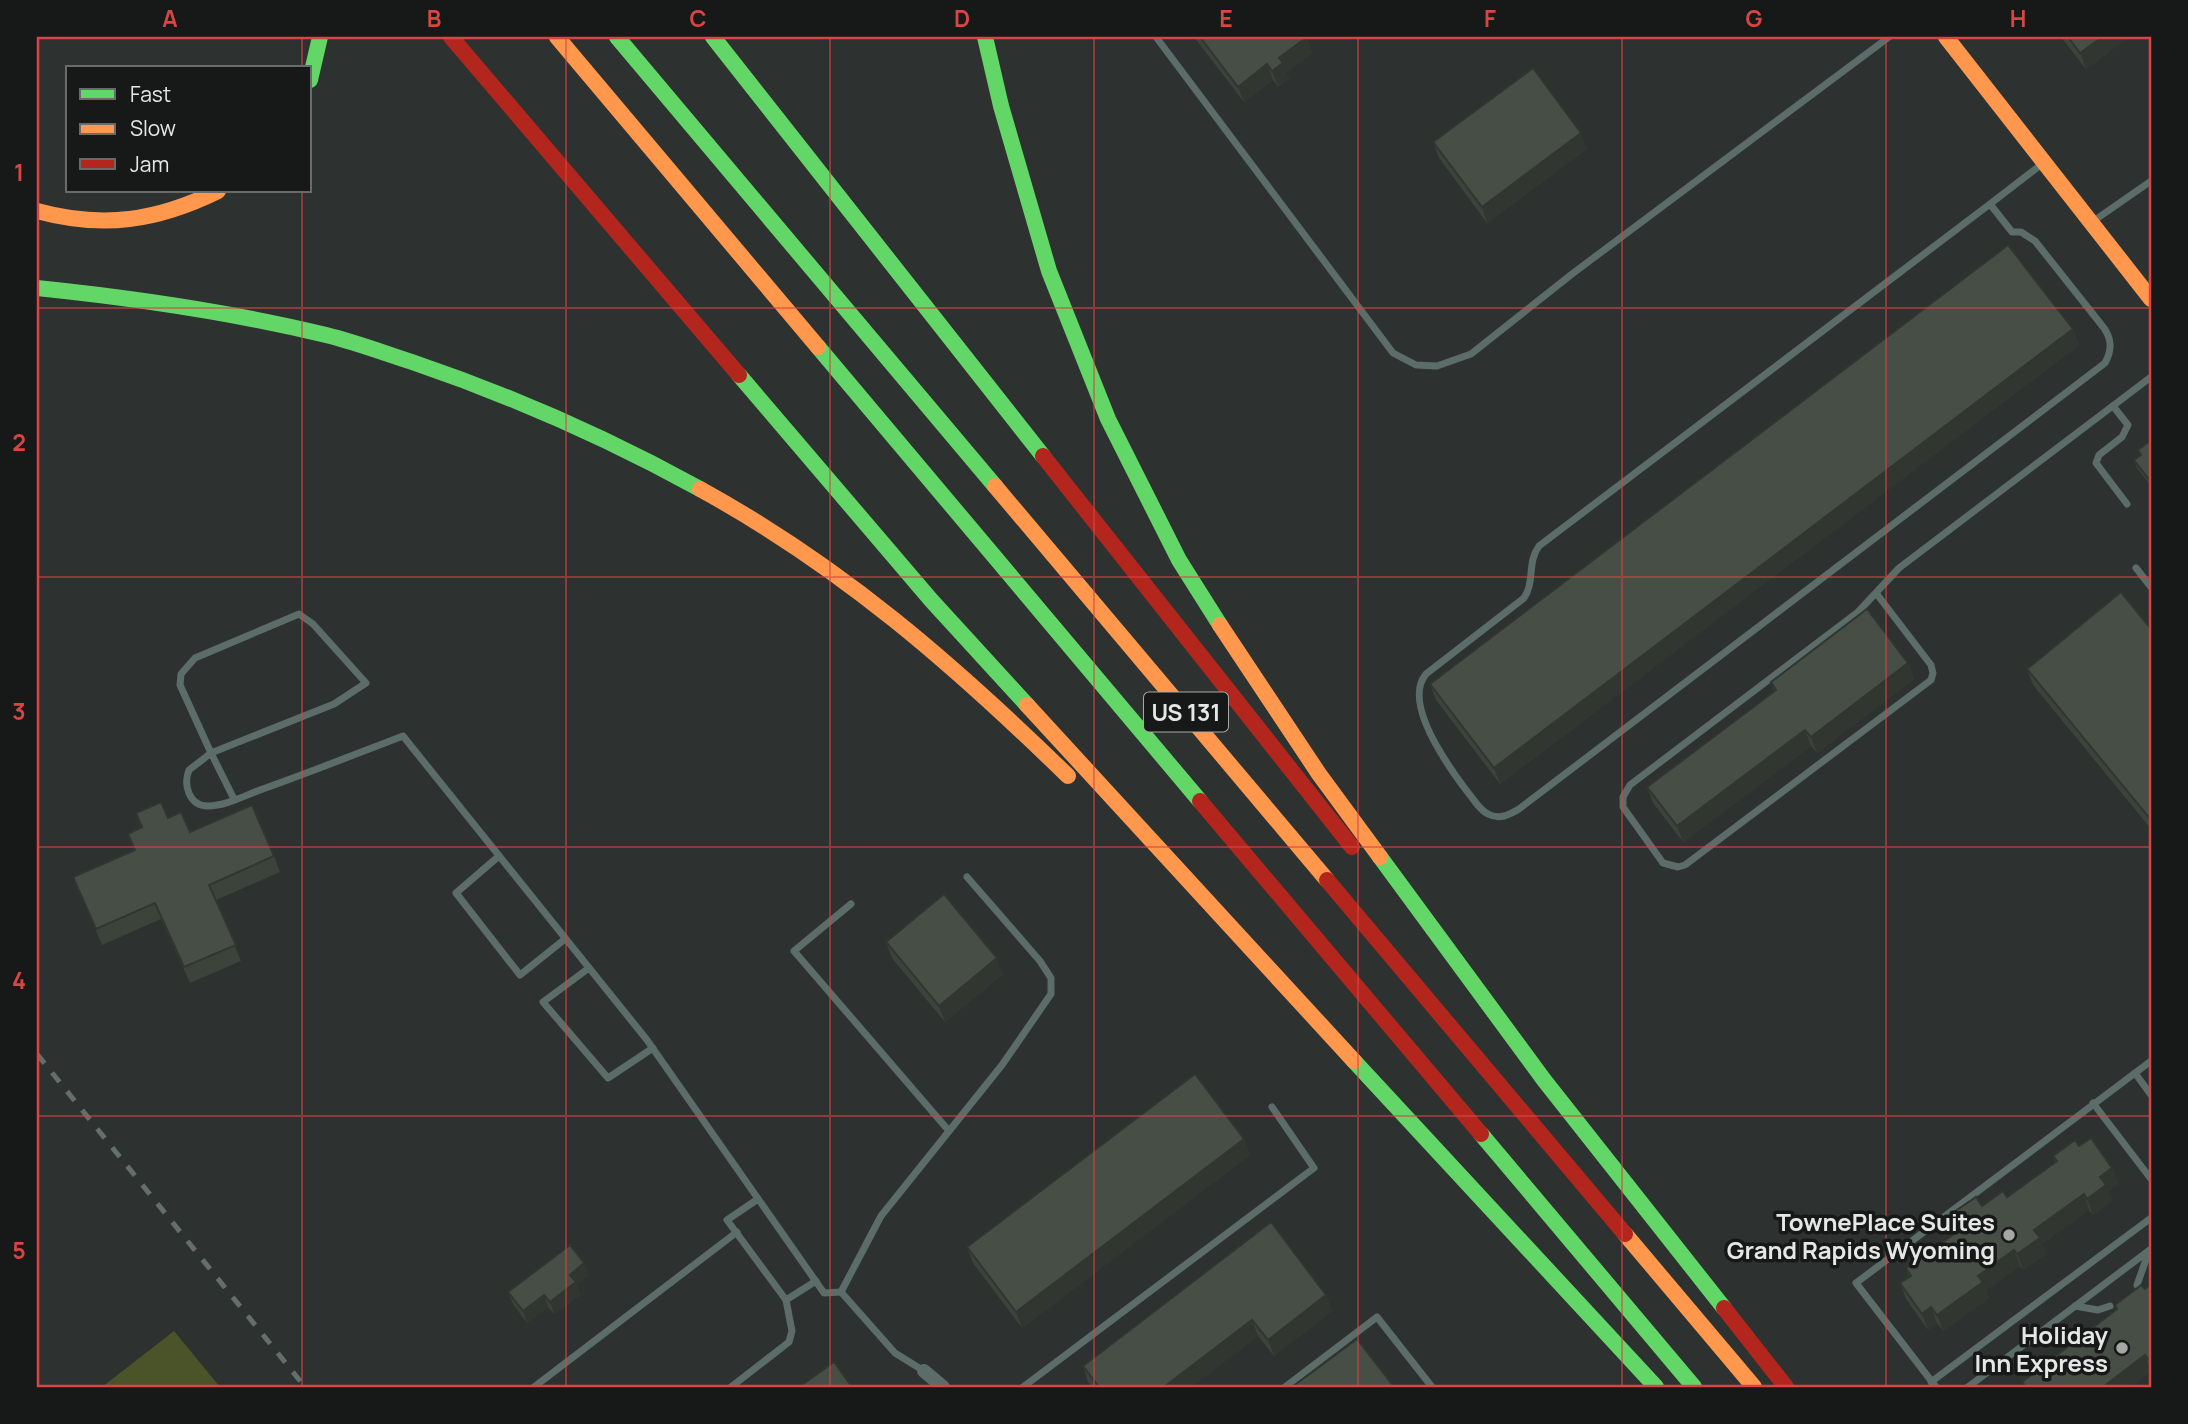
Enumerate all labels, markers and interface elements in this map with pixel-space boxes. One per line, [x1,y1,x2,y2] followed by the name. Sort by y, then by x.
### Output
[162,2,178,34] text: A
[427,2,441,34] text: B
[690,2,707,34] text: C
[954,2,970,34] text: D
[1219,2,1233,34] text: E
[1484,2,1496,34] text: F
[1746,2,1763,34] text: G
[2010,2,2026,34] text: H
[66,66,312,192] legend
[130,80,171,108] text: Fast
[130,114,176,142] text: Slow
[130,150,169,178] text: Jam
[14,156,24,188] text: 1
[12,426,26,458] text: 2
[1144,692,1228,732] road number: US 131
[12,695,26,727] text: 3
[12,964,26,996] text: 4
[1727,1205,1995,1266] place label: TownePlace Suites Grand Rapids Wyoming
[2001,1227,2017,1243] marker: TownePlace Suites Grand Rapids Wyoming
[12,1234,26,1266] text: 5
[1975,1318,2109,1379] place label: Holiday Inn Express
[2114,1340,2130,1356] marker: Holiday Inn Express

